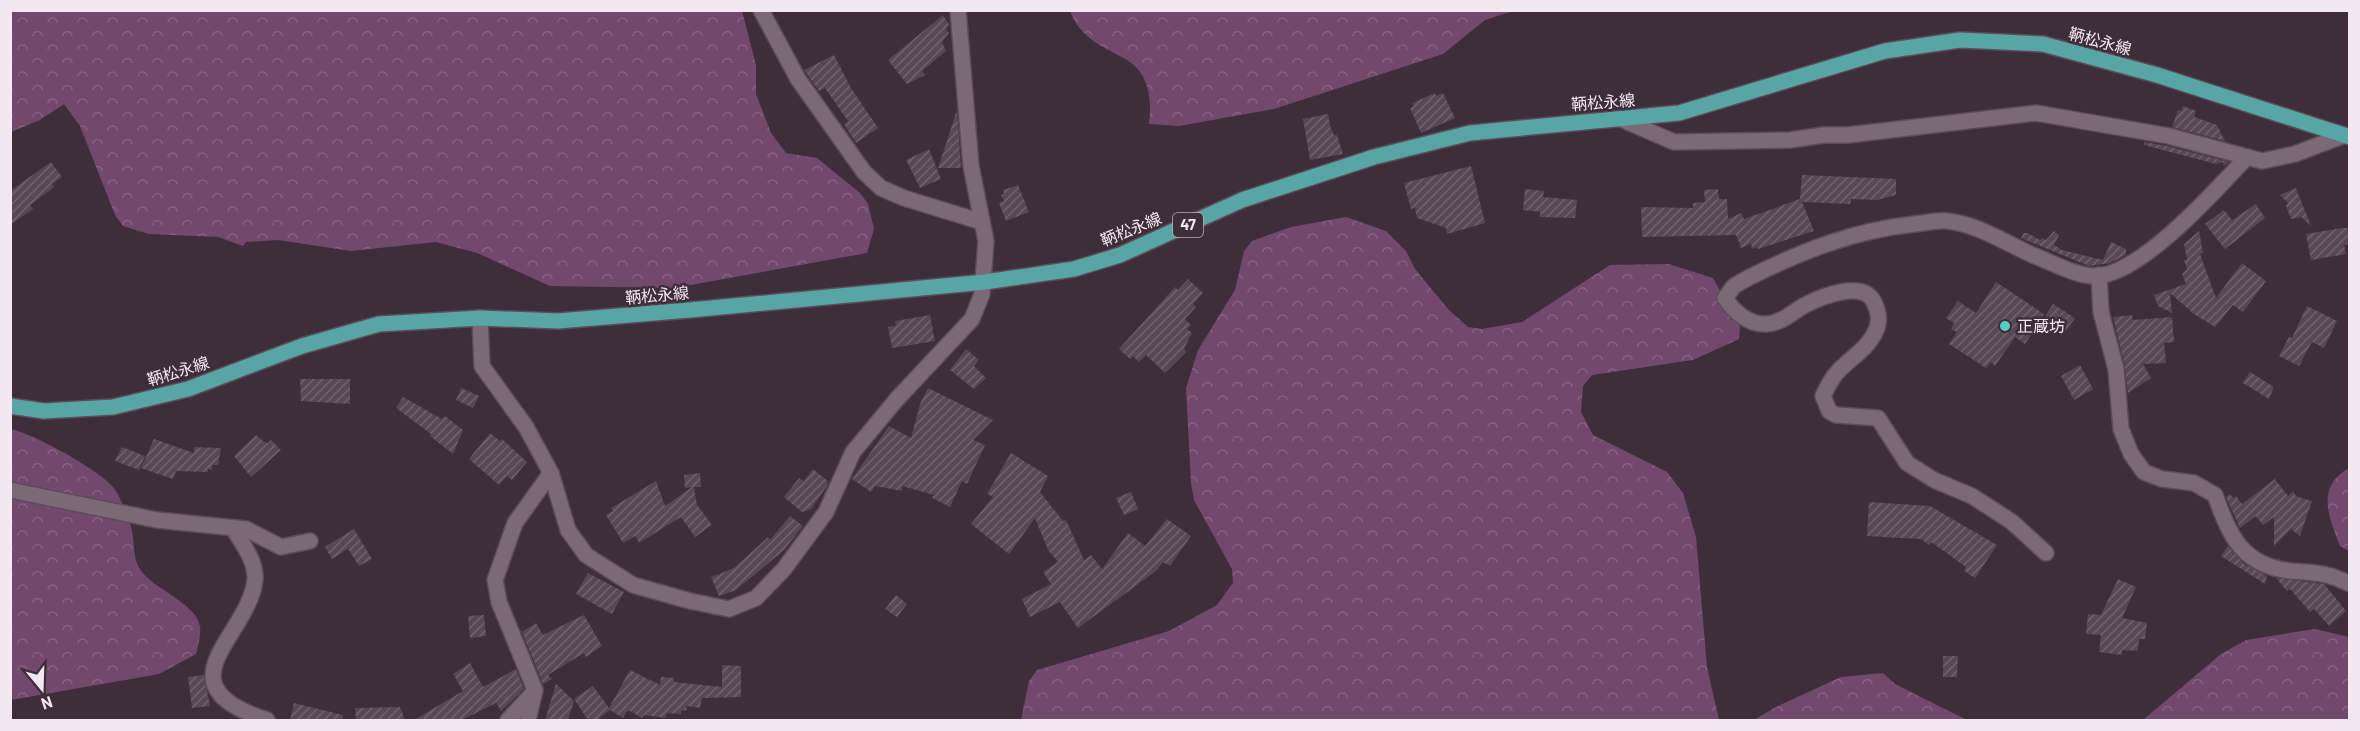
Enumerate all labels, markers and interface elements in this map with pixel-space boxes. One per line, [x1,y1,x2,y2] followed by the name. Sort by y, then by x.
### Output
[2067,23,2134,58] street label: 鞆松永線
[1570,90,1636,113] street label: 鞆松永線
[1098,208,1164,249] street label: 鞆松永線
[1173,213,1203,237] road number: 47
[624,282,690,307] street label: 鞆松永線
[2017,316,2065,335] place label: 正蔵坊
[1998,319,2012,333] marker: 正蔵坊
[144,352,211,389] street label: 鞆松永線
[12,659,72,719] north arrow
[39,693,55,714] text: N

